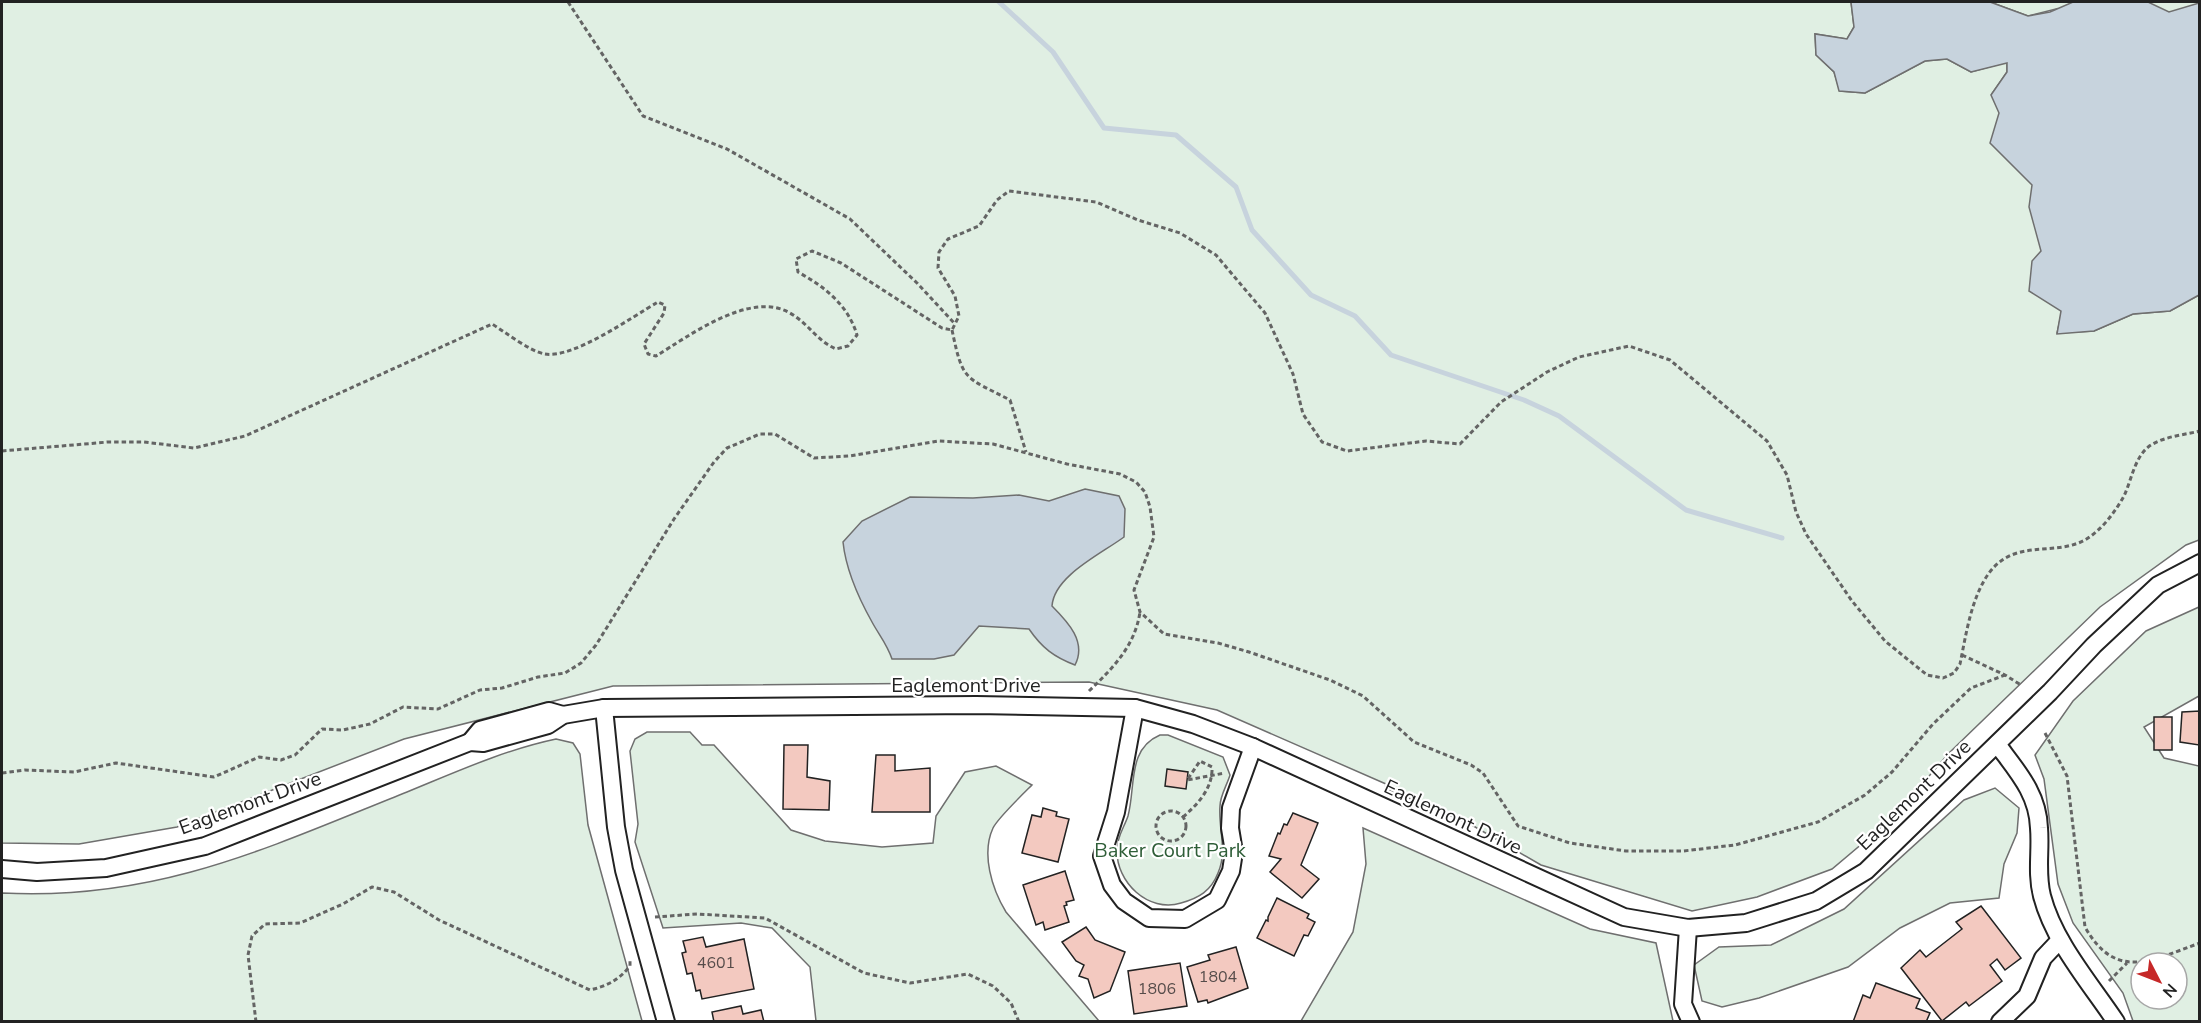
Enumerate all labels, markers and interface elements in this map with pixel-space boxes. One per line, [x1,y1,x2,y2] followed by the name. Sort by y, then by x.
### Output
[891,672,1041,699] street label: Eaglemont Drive
[1851,733,1977,857] street label: Eaglemont Drive
[175,765,325,841] street label: Eaglemont Drive
[1380,773,1526,861] street label: Eaglemont Drive
[1094,837,1247,864] park label: Baker Court Park
[2129,951,2189,1011] north arrow
[697,952,735,974] house number: 4601
[1199,966,1238,988] house number: 1804
[1138,978,1176,1000] house number: 1806
[2157,979,2182,1002] text: N

